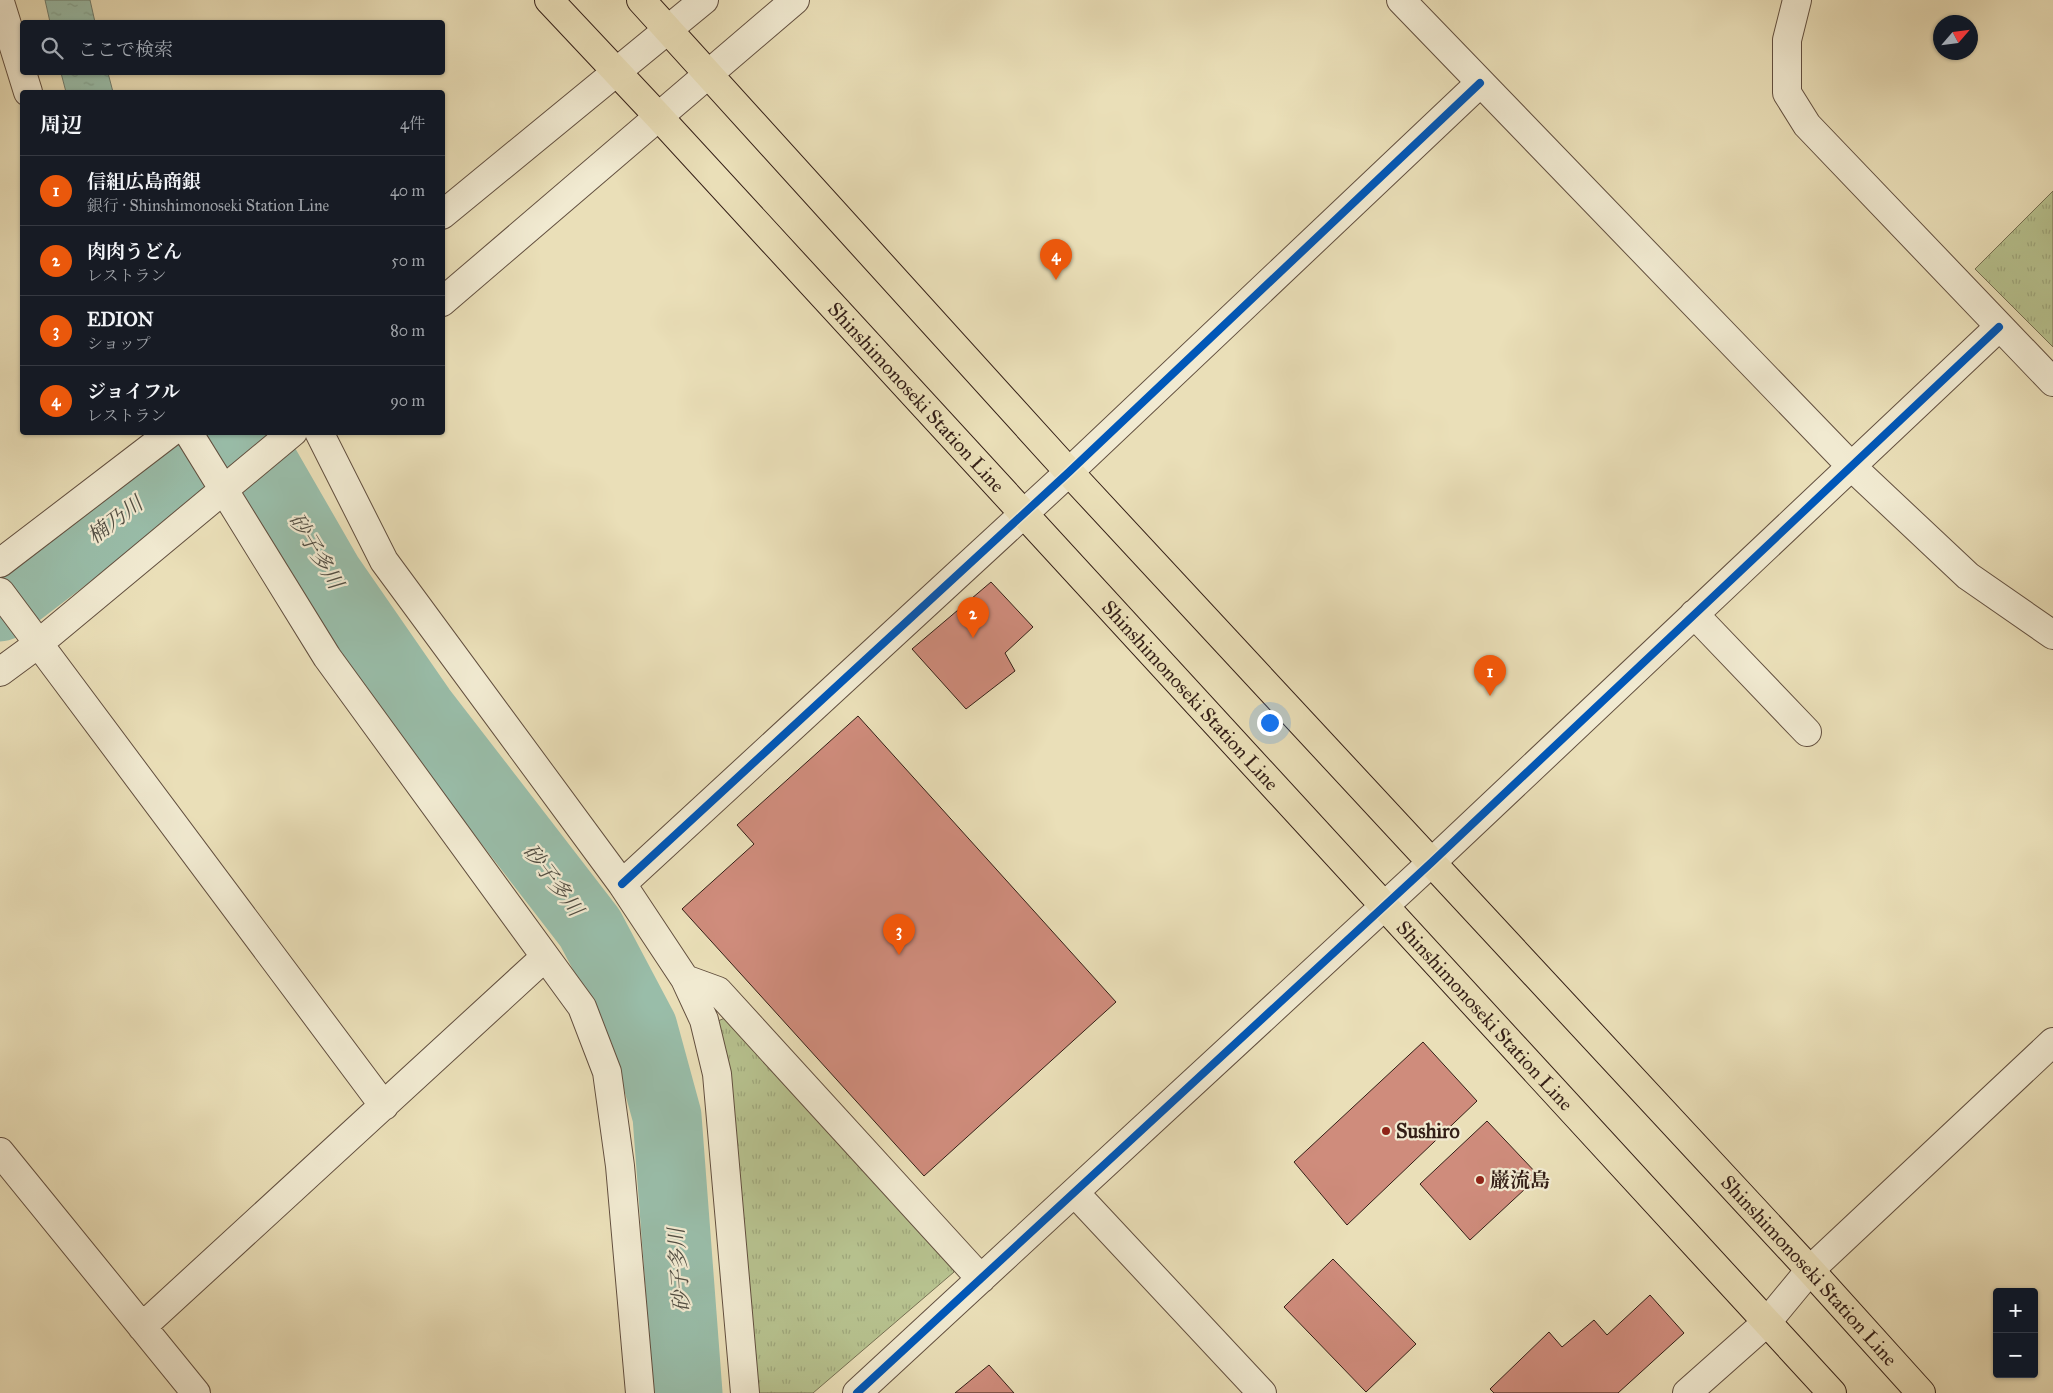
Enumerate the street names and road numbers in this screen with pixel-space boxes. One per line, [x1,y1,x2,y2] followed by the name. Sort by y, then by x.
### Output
[823,297,1010,497] street label: Shinshimonoseki Station Line
[1097,595,1284,795] street label: Shinshimonoseki Station Line
[1392,915,1578,1116] street label: Shinshimonoseki Station Line
[1716,1170,1903,1371] street label: Shinshimonoseki Station Line

